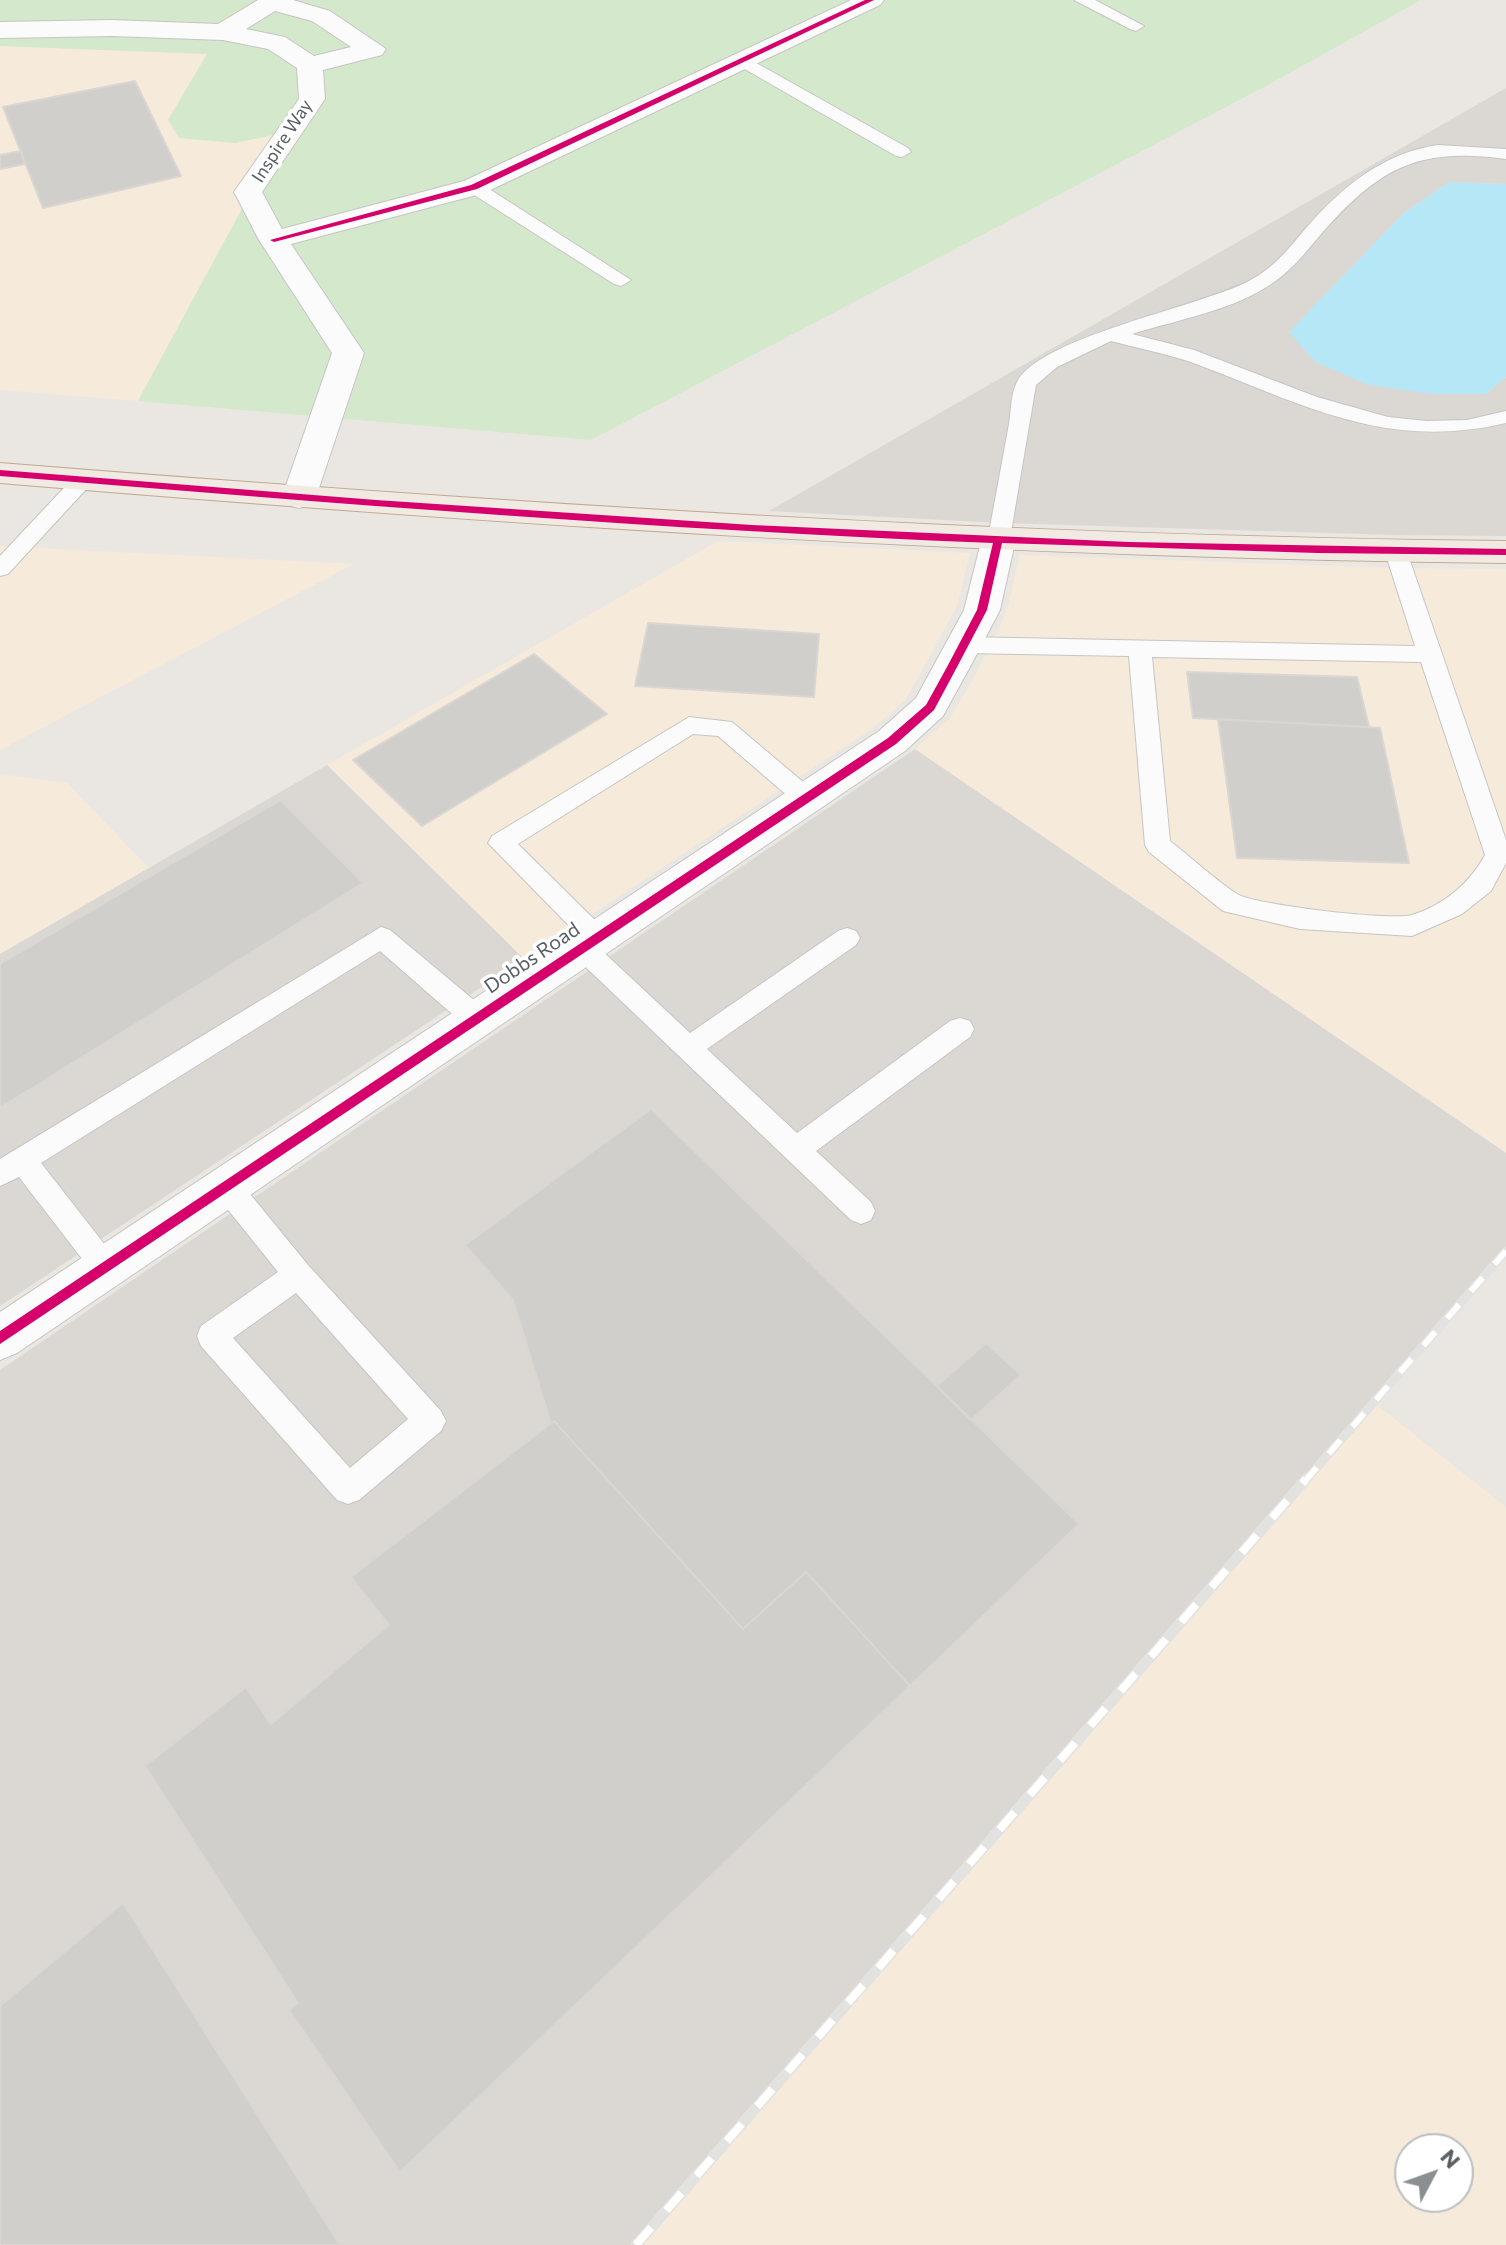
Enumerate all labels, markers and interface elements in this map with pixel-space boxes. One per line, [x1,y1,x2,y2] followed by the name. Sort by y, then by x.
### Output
[247,95,317,187] street label: Inspire Way
[480,917,584,999] street label: Dobbs Road
[1394,2133,1474,2213] north arrow
[1435,2143,1467,2173] text: N

